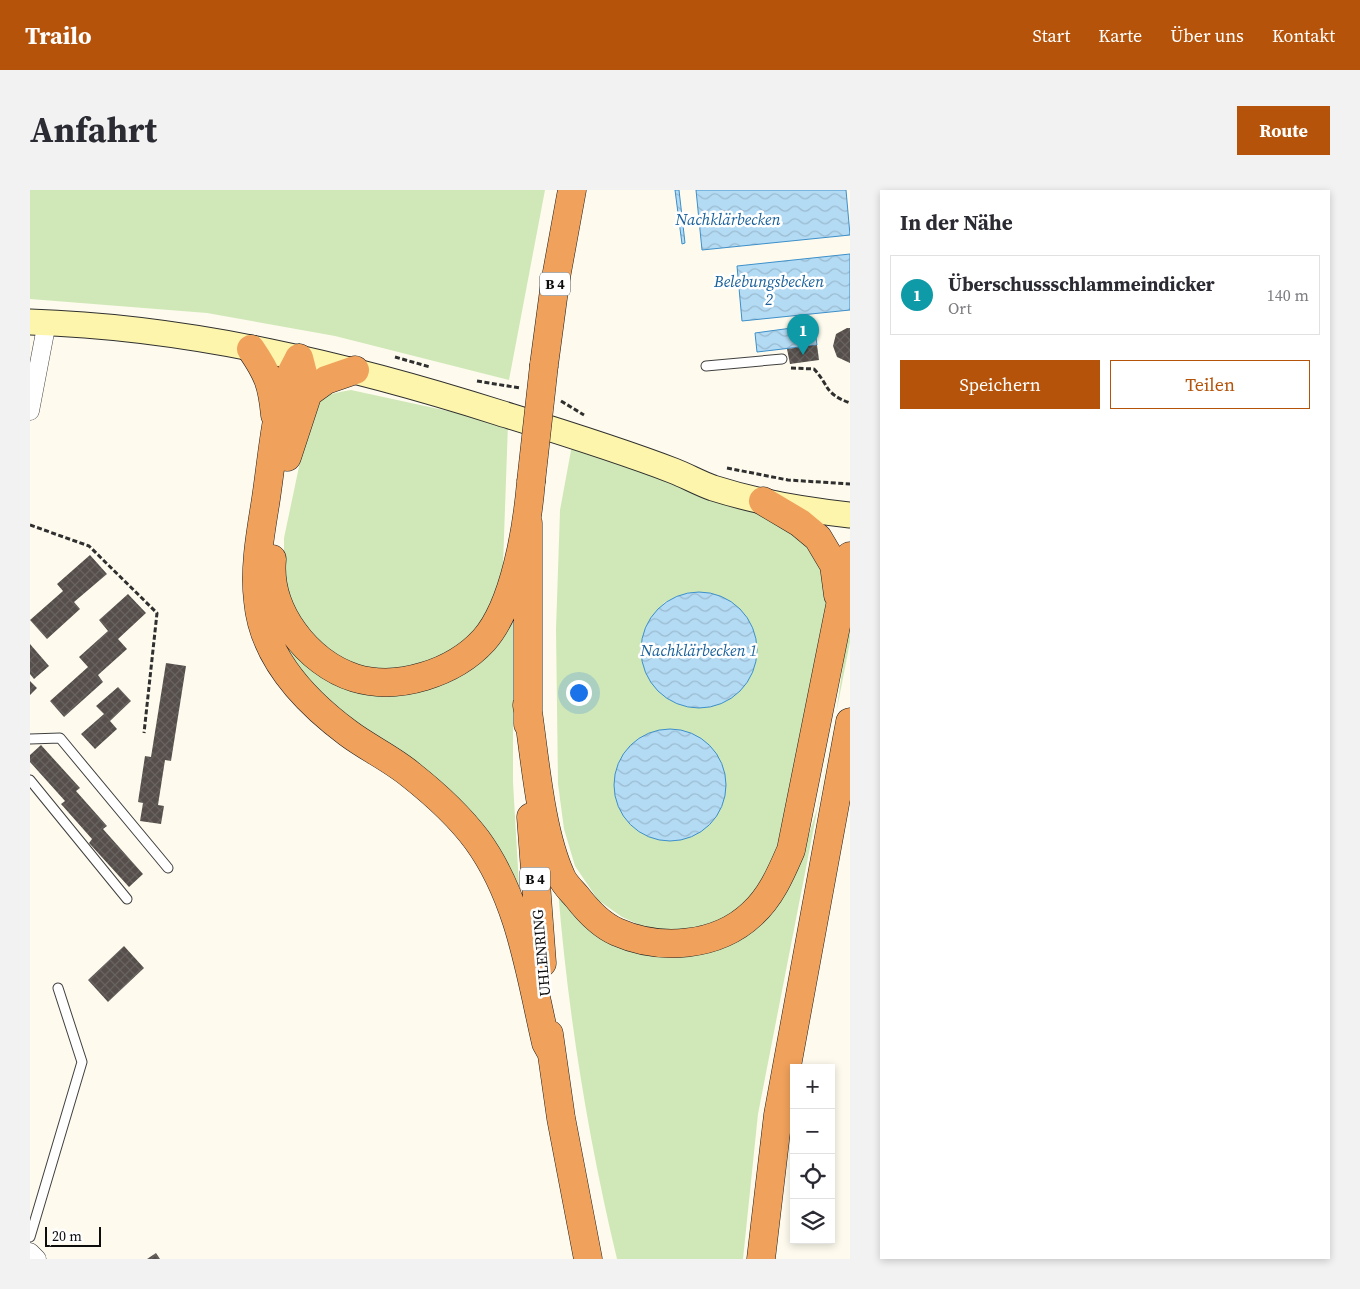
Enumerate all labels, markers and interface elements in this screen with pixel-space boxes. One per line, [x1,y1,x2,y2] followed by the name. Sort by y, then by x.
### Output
[25,19,92,52] text: Trailo
[1033,23,1070,48] text: Start
[1098,23,1142,48] text: Karte
[1170,23,1244,48] text: Über uns
[1272,23,1335,48] text: Kontakt
[30,106,157,154] text: Anfahrt
[1237,106,1330,155] button: Route
[675,208,780,230] water label: Nachklärbecken
[900,208,1013,237] text: In der Nähe
[713,270,824,310] water label: Belebungsbecken 2
[948,271,1215,297] text: Überschussschlammeindicker
[540,272,570,296] road number: B 4
[913,284,921,306] text: 1
[1267,284,1309,306] text: 140 m
[948,297,972,319] text: Ort
[787,314,819,355] pin: 1
[900,360,1100,409] button: Speichern
[1110,360,1310,409] button: Teilen
[640,639,757,661] water label: Nachklärbecken 1
[566,680,592,706] your location
[520,868,550,891] road number: B 4
[527,909,555,997] street label: UHLENRING
[790,1064,835,1244] map controls
[790,1064,835,1109] button: +
[790,1109,835,1154] button: −
[790,1154,835,1199] button: locate
[790,1199,835,1244] button: layers
[45,1224,101,1247] scale bar
[52,1226,82,1246] text: 20 m

